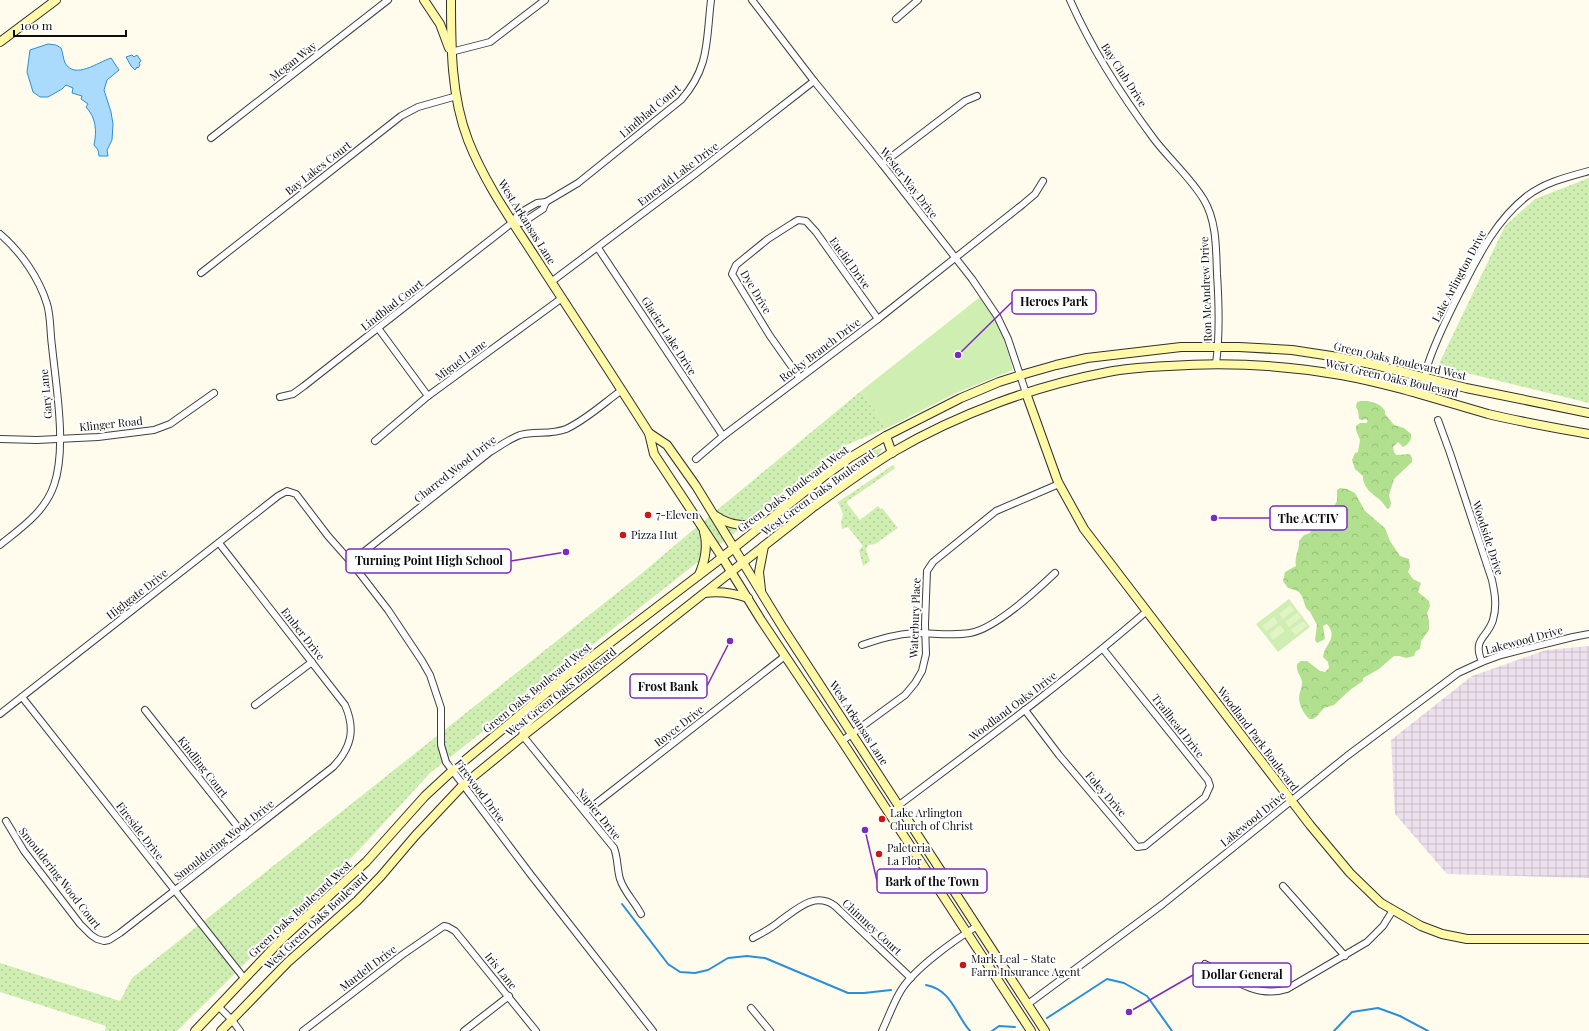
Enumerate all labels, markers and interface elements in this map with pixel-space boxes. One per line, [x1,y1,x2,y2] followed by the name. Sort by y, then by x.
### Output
[14,12,126,38] scale bar
[20,17,53,33] text: 100 m
[266,37,320,84] street label: Megan Way
[1098,40,1151,110] street label: Bay Club Drive
[616,81,683,141] street label: Lindblad Court
[282,137,354,198] street label: Bay Lakes Court
[634,138,721,209] street label: Emerald Lake Drive
[876,143,942,221] street label: Wester Way Drive
[495,176,560,267] street label: West Arkansas Lane
[1428,227,1489,324] street label: Lake Arlington Drive
[826,234,875,292] street label: Euclid Drive
[1196,236,1215,342] street label: Ron McAndrew Drive
[737,267,776,317] street label: Dye Drive
[357,275,426,334] street label: Lindblad Court
[1012,290,1096,314] callout: Heroes Park
[1020,293,1089,309] text: Heroes Park
[638,294,701,378] street label: Glacier Lake Drive
[776,314,864,385] street label: Rocky Branch Drive
[432,335,490,383] street label: Miguel Lane
[1332,338,1468,383] street label: Green Oaks Boulevard West
[1323,355,1461,400] street label: West Green Oaks Boulevard
[36,368,55,420] street label: Gary Lane
[78,413,144,434] street label: Klinger Road
[410,431,499,506] street label: Charred Wood Drive
[734,442,852,535] street label: Green Oaks Boulevard West
[757,446,878,539] street label: West Green Oaks Boulevard
[1469,498,1508,577] street label: Woodside Drive
[1270,506,1347,530] callout: The ACTIV
[656,507,699,522] place label: 7-Eleven
[643,510,653,520] marker: 7-Eleven
[1278,510,1339,526] text: The ACTIV
[631,527,678,542] place label: Pizza Hut
[618,530,628,540] marker: Pizza Hut
[346,549,511,573] callout: Turning Point High School
[355,552,503,568] text: Turning Point High School
[103,565,171,622] street label: Highgate Drive
[906,577,923,659] street label: Waterbury Place
[278,604,329,663] street label: Ember Drive
[1483,622,1565,657] street label: Lakewood Drive
[479,639,594,736] street label: Green Oaks Boulevard West
[502,643,619,740] street label: West Green Oaks Boulevard
[965,667,1060,744] street label: Woodland Oaks Drive
[630,674,707,698] callout: Frost Bank
[826,677,892,768] street label: West Arkansas Lane
[638,678,699,694] text: Frost Bank
[1214,683,1303,794] street label: Woodland Park Boulevard
[1149,691,1208,761] street label: Trailhead Drive
[651,701,707,750] street label: Royce Drive
[175,733,232,800] street label: Kindling Court
[451,756,510,826] street label: Firewood Drive
[1083,768,1130,820] street label: Foley Drive
[574,785,625,843] street label: Napier Drive
[1217,787,1289,850] street label: Lakewood Drive
[171,796,277,883] street label: Smouldering Wood Drive
[113,799,168,863] street label: Fireside Drive
[890,805,973,833] place label: Lake Arlington Church of Christ
[877,814,887,824] marker: Lake Arlington Church of Christ
[16,824,105,932] street label: Smouldering Wood Court
[887,840,931,868] place label: Paleteria La Flor
[874,849,884,859] marker: Paleteria La Flor
[245,857,355,960] street label: Green Oaks Boulevard West
[260,868,371,973] street label: West Green Oaks Boulevard
[877,869,987,893] callout: Bark of the Town
[885,873,980,889] text: Bark of the Town
[839,895,905,958] street label: Chimney Court
[336,941,400,994] street label: Mardell Drive
[482,949,521,993] street label: Iris Lane
[971,951,1081,979] place label: Mark Leal - State Farm Insurance Agent
[958,960,968,970] marker: Mark Leal - State Farm Insurance Agent
[1193,963,1291,987] callout: Dollar General
[1201,966,1283,982] text: Dollar General

